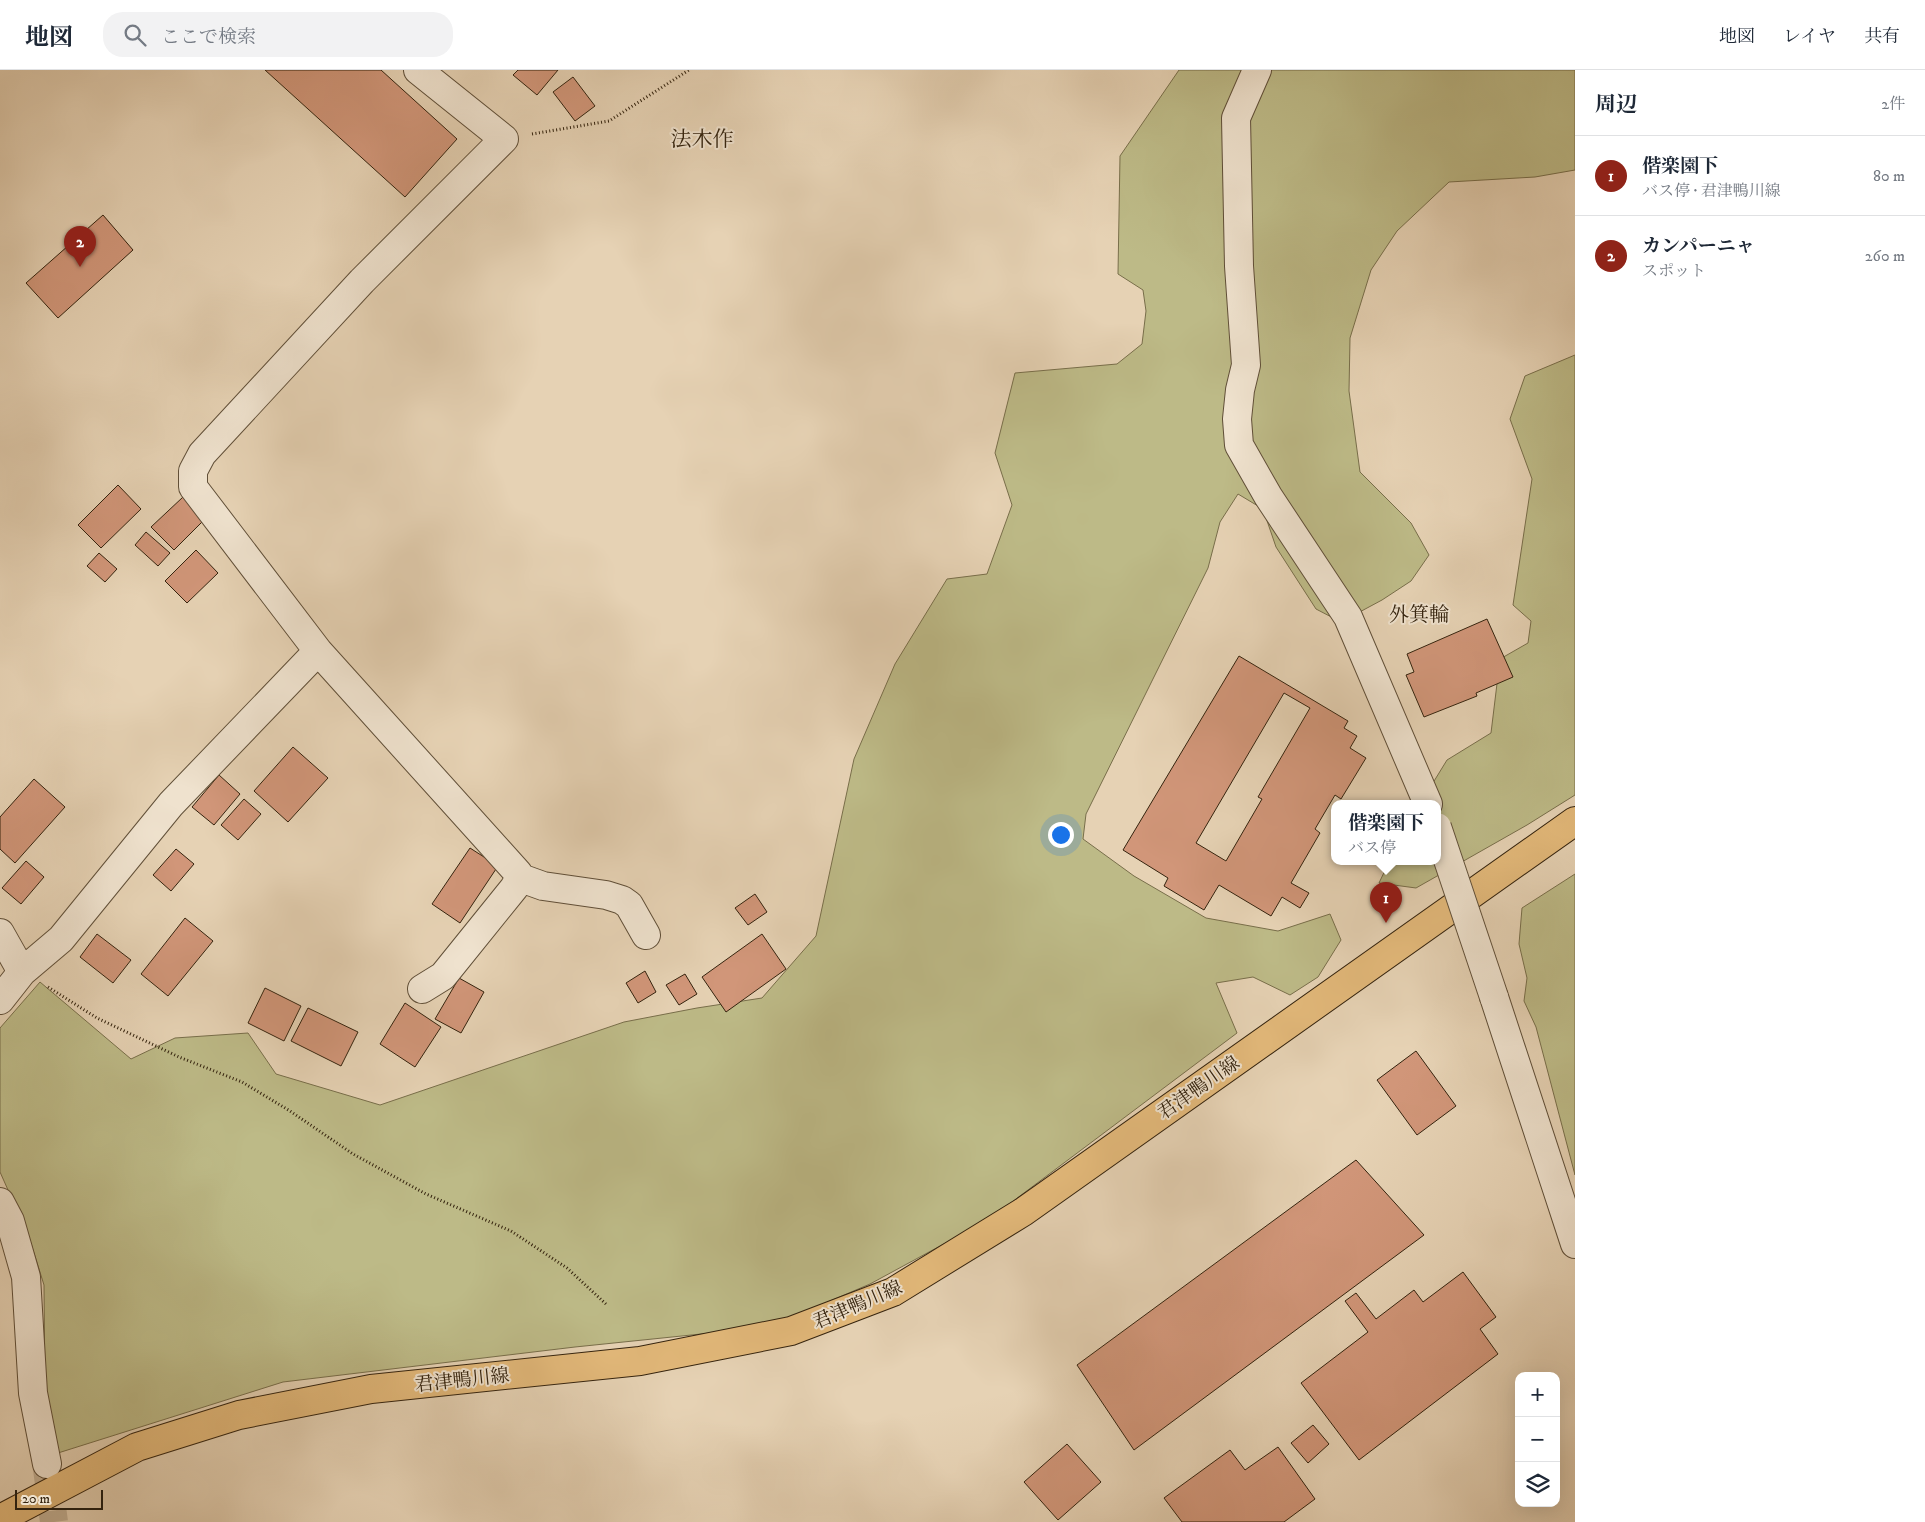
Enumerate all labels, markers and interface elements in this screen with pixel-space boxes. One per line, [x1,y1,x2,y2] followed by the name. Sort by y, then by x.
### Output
[103,12,453,57] search box
[121,21,149,49] icon: search
[25,23,73,53] text: 地図
[161,26,256,49] text: ここで検索
[1719,26,1755,48] text: 地図
[1783,26,1836,48] text: レイヤ
[1864,26,1900,48] text: 共有
[1595,92,1637,118] text: 周辺
[1881,94,1905,114] text: 2件
[671,127,734,153] district label: 法木作
[1642,155,1718,178] text: 偕楽園下
[1608,166,1614,186] text: 1
[1873,166,1905,186] text: 80 m
[1642,181,1781,201] text: バス停 · 君津鴨川線
[64,226,96,267] pin: 2
[1642,235,1755,258] text: カンパーニャ
[1607,246,1615,266] text: 2
[1865,246,1905,266] text: 260 m
[1642,261,1706,281] text: スポット
[1389,603,1449,628] district label: 外箕輪
[1331,800,1441,865] popup
[1348,812,1424,835] text: 偕楽園下
[1048,822,1074,848] your location
[1348,838,1396,858] text: バス停
[1370,882,1402,923] pin: 1
[1153,1052,1244,1125] street label: 君津鴨川線
[809,1276,906,1335] street label: 君津鴨川線
[414,1364,511,1397] street label: 君津鴨川線
[1515,1372,1560,1507] map controls
[1515,1372,1560,1417] button: +
[1515,1417,1560,1462] button: −
[1515,1462,1560,1507] button: layers
[15,1487,102,1510] scale bar
[22,1490,50,1508] text: 20 m

